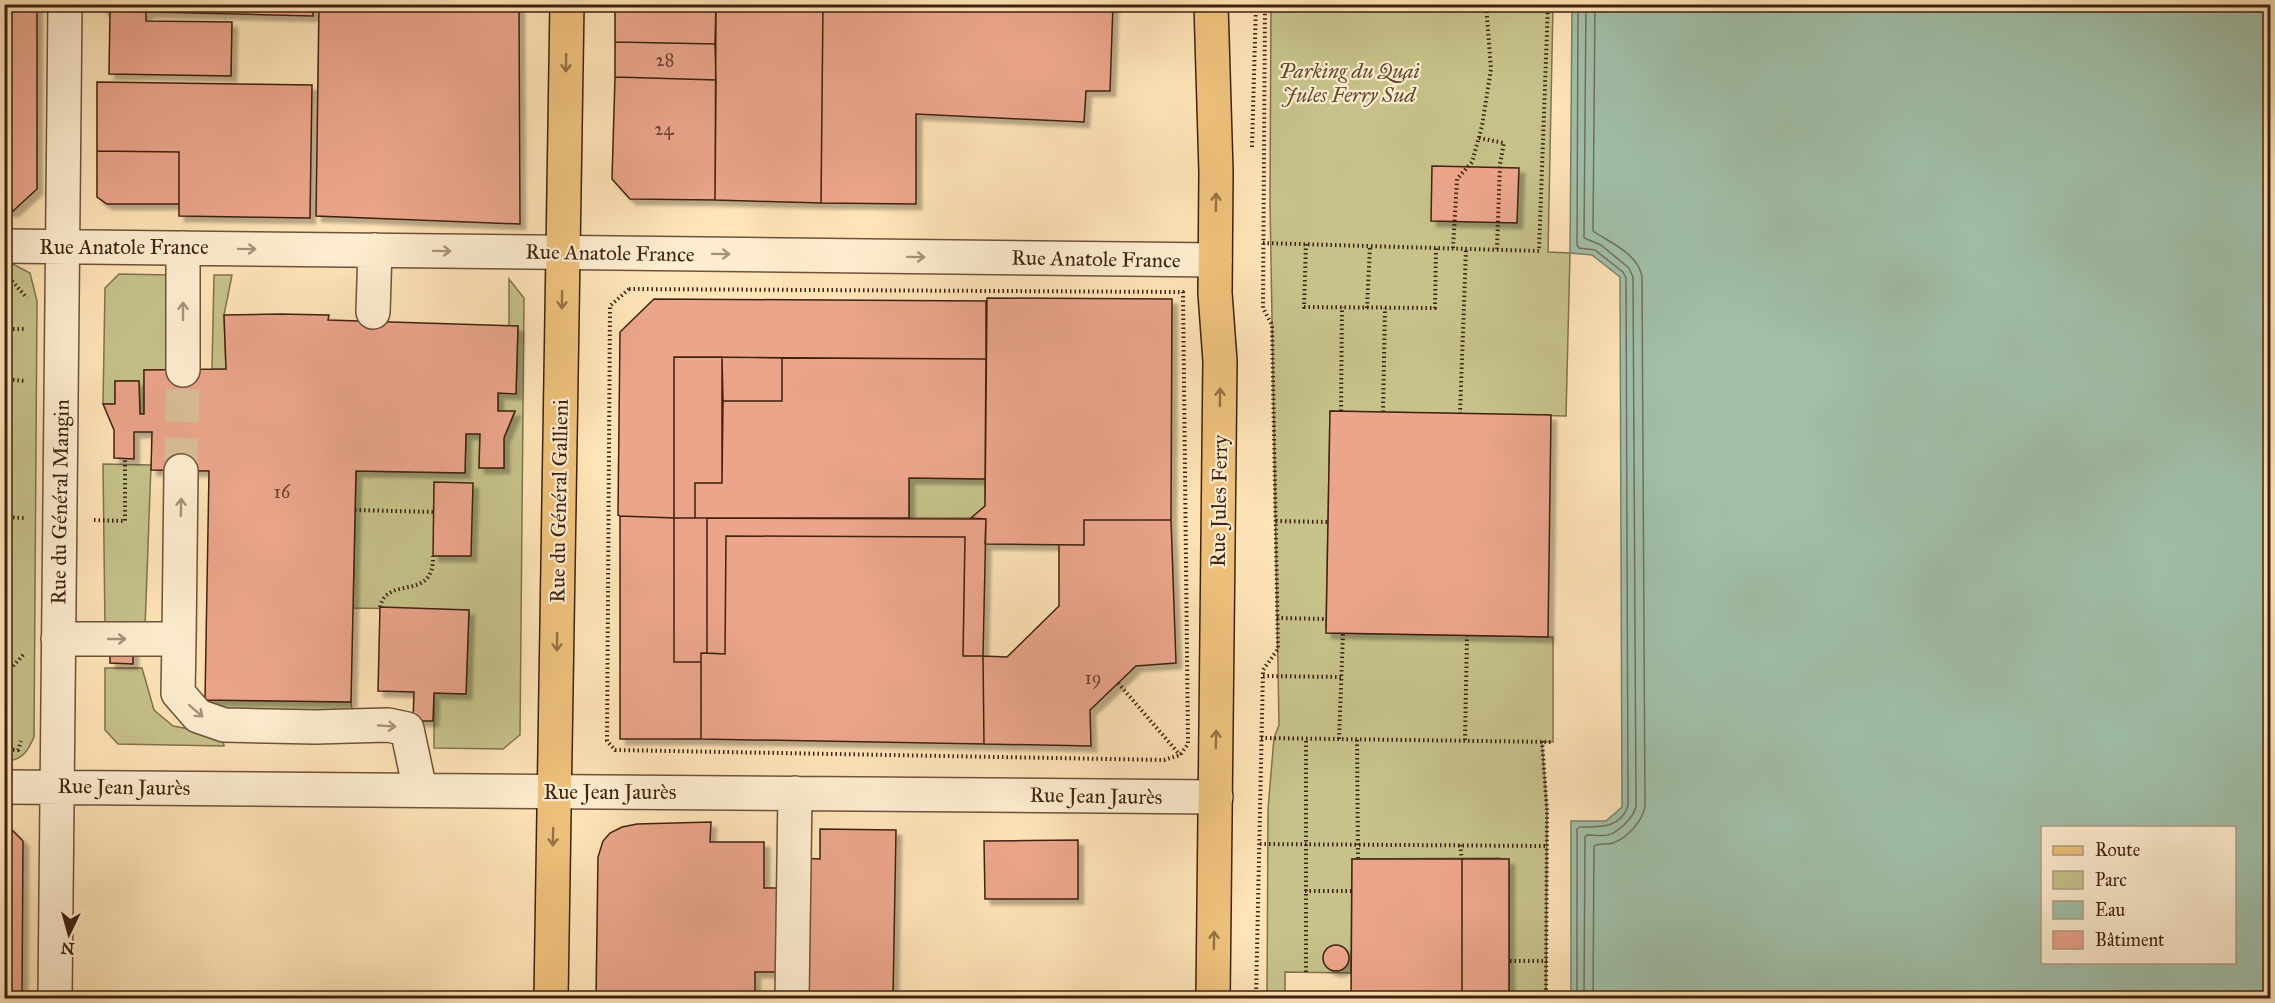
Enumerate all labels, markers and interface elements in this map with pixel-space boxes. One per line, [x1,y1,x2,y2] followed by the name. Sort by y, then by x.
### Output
[656,49,674,71] house number: 28
[561,52,572,72] one-way arrow
[1278,58,1420,108] park label: Parking du Quai Jules Ferry Sud
[655,118,674,140] house number: 24
[1210,192,1222,212] one-way arrow
[39,234,209,260] street label: Rue Anatole France
[525,239,695,267] street label: Rue Anatole France
[236,243,256,254] one-way arrow
[431,245,451,257] one-way arrow
[1011,245,1181,273] street label: Rue Anatole France
[710,249,730,260] one-way arrow
[905,251,925,263] one-way arrow
[557,289,568,309] one-way arrow
[177,302,189,322] one-way arrow
[1214,387,1226,407] one-way arrow
[45,399,75,605] street label: Rue du Général Mangin
[544,399,574,603] street label: Rue du Général Gallieni
[1205,433,1233,567] street label: Rue Jules Ferry
[274,481,291,503] house number: 16
[175,497,187,517] one-way arrow
[551,631,562,651] one-way arrow
[106,633,126,645] one-way arrow
[1085,667,1101,689] house number: 19
[188,705,204,718] one-way arrow
[376,721,396,732] one-way arrow
[1211,729,1222,749] one-way arrow
[57,773,191,801] street label: Rue Jean Jaurès
[544,779,676,805] street label: Rue Jean Jaurès
[1029,782,1163,810] street label: Rue Jean Jaurès
[548,826,559,846] one-way arrow
[2041,826,2236,964] legend
[2095,839,2140,861] text: Route
[2095,869,2127,891] text: Parc
[2095,899,2125,921] text: Eau
[39,904,99,964] north arrow
[2095,929,2165,951] text: Bâtiment
[1209,931,1220,951] one-way arrow
[60,938,75,959] text: N

